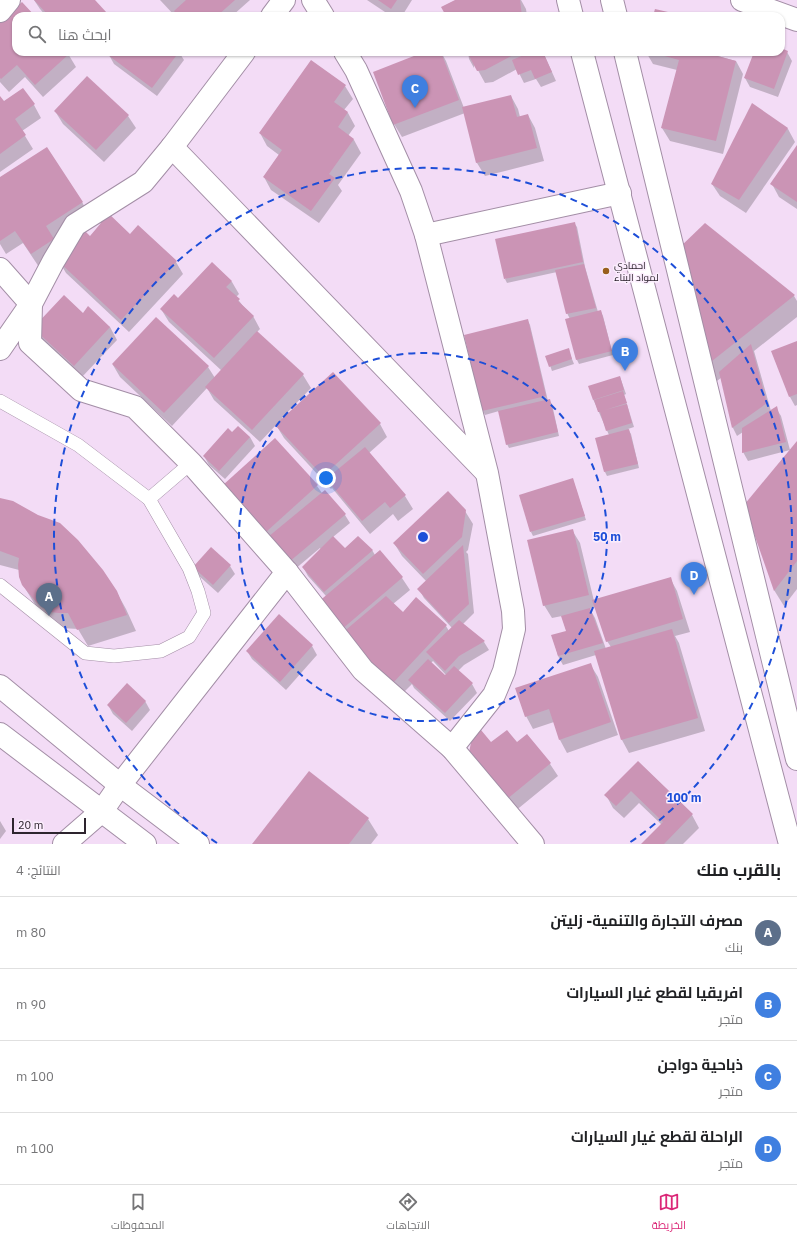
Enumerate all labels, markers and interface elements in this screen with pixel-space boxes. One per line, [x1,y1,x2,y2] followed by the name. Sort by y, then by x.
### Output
[12,12,785,56] search box
[26,23,48,45] icon: search
[58,25,112,44] text: ابحث هنا
[402,75,428,108] pin: C
[614,259,659,284] place label: احمادي لمواد البناء
[601,266,611,276] marker: احمادي لمواد البناء
[612,338,638,371] pin: B
[316,468,336,488] your location
[593,529,621,544] text: 50 m
[416,530,430,544] centre of rings
[681,562,707,595] pin: D
[36,583,62,616] pin: A
[666,790,702,805] text: 100 m
[12,816,86,835] scale bar
[18,818,43,832] text: 20 m
[697,859,781,881] text: بالقرب منك
[16,862,61,879] text: النتائج: 4
[550,911,743,930] text: مصرف التجارة والتنمية- زليتن
[16,924,46,941] text: 80 m
[764,924,772,941] text: A
[725,939,743,956] text: بنك
[567,983,743,1002] text: افريقيا لقطع غيار السيارات
[16,996,46,1013] text: 90 m
[764,996,772,1013] text: B
[719,1011,743,1028] text: متجر
[657,1055,743,1074] text: ذباحية دواجن
[16,1068,54,1085] text: 100 m
[764,1068,772,1085] text: C
[719,1083,743,1100] text: متجر
[571,1127,743,1146] text: الراحلة لقطع غيار السيارات
[16,1140,54,1157] text: 100 m
[763,1140,773,1157] text: D
[719,1155,743,1172] text: متجر
[111,1191,164,1235] tab: المحفوظات
[386,1191,430,1235] tab: الاتجاهات
[652,1191,686,1235] tab: الخريطة

